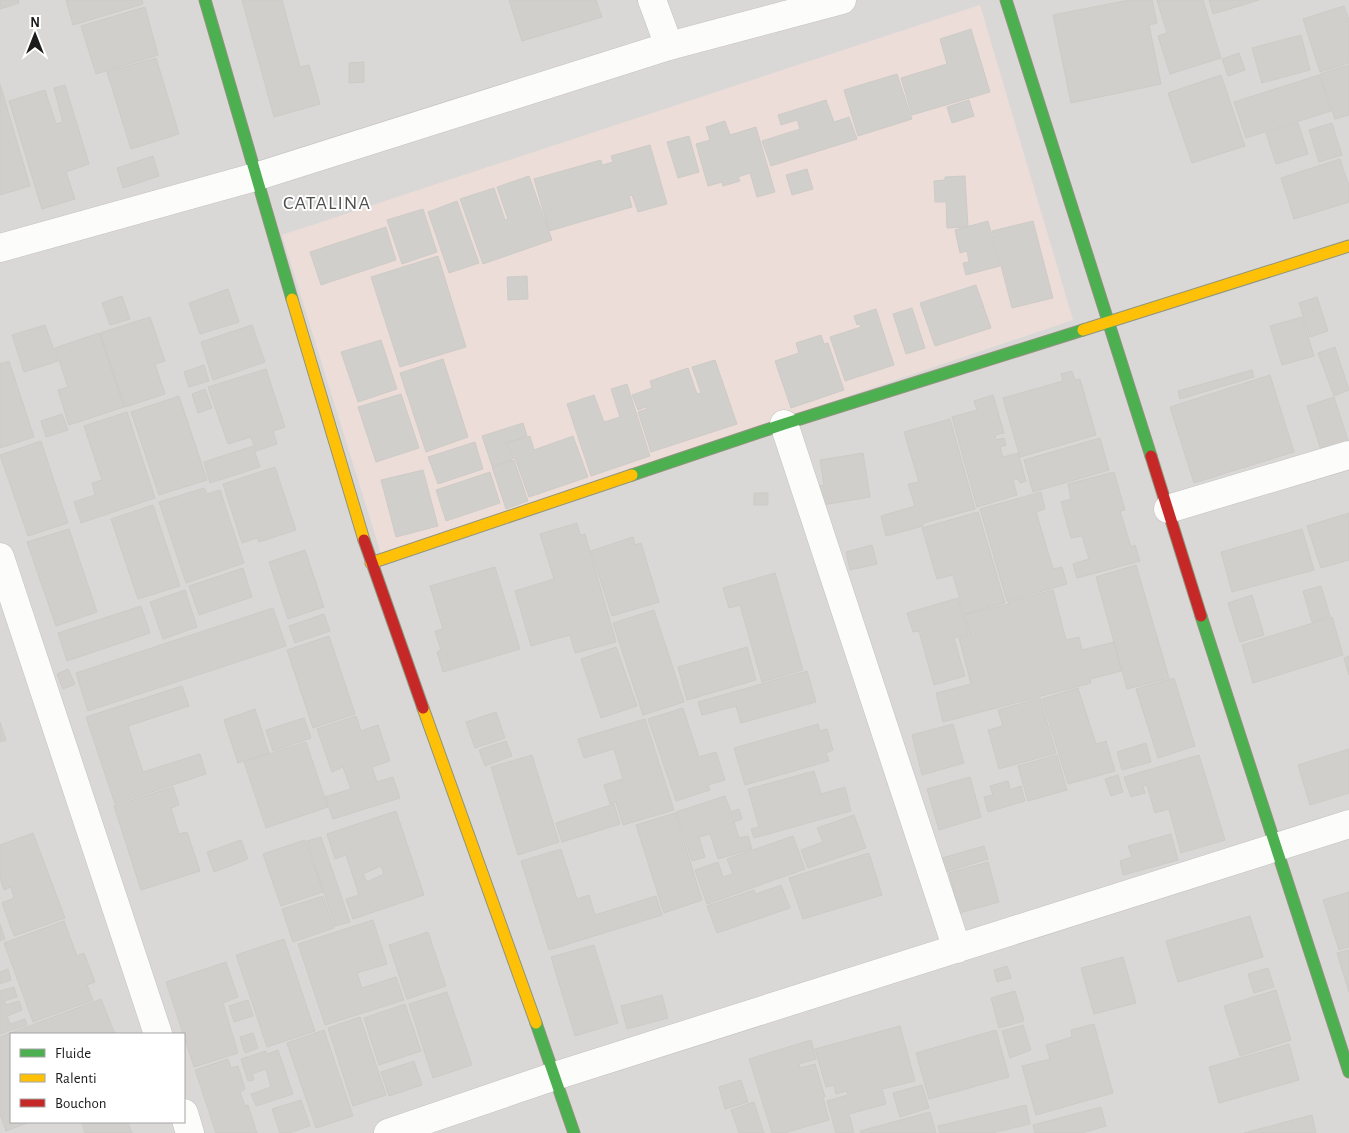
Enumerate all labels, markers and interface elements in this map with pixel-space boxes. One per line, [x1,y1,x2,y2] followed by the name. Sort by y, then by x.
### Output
[10,10,60,60] north arrow
[30,16,40,30] text: N
[283,193,371,213] district label: CATALINA
[10,1033,185,1123] legend
[55,1046,91,1061] text: Fluide
[55,1071,97,1086] text: Ralenti
[55,1096,106,1111] text: Bouchon

